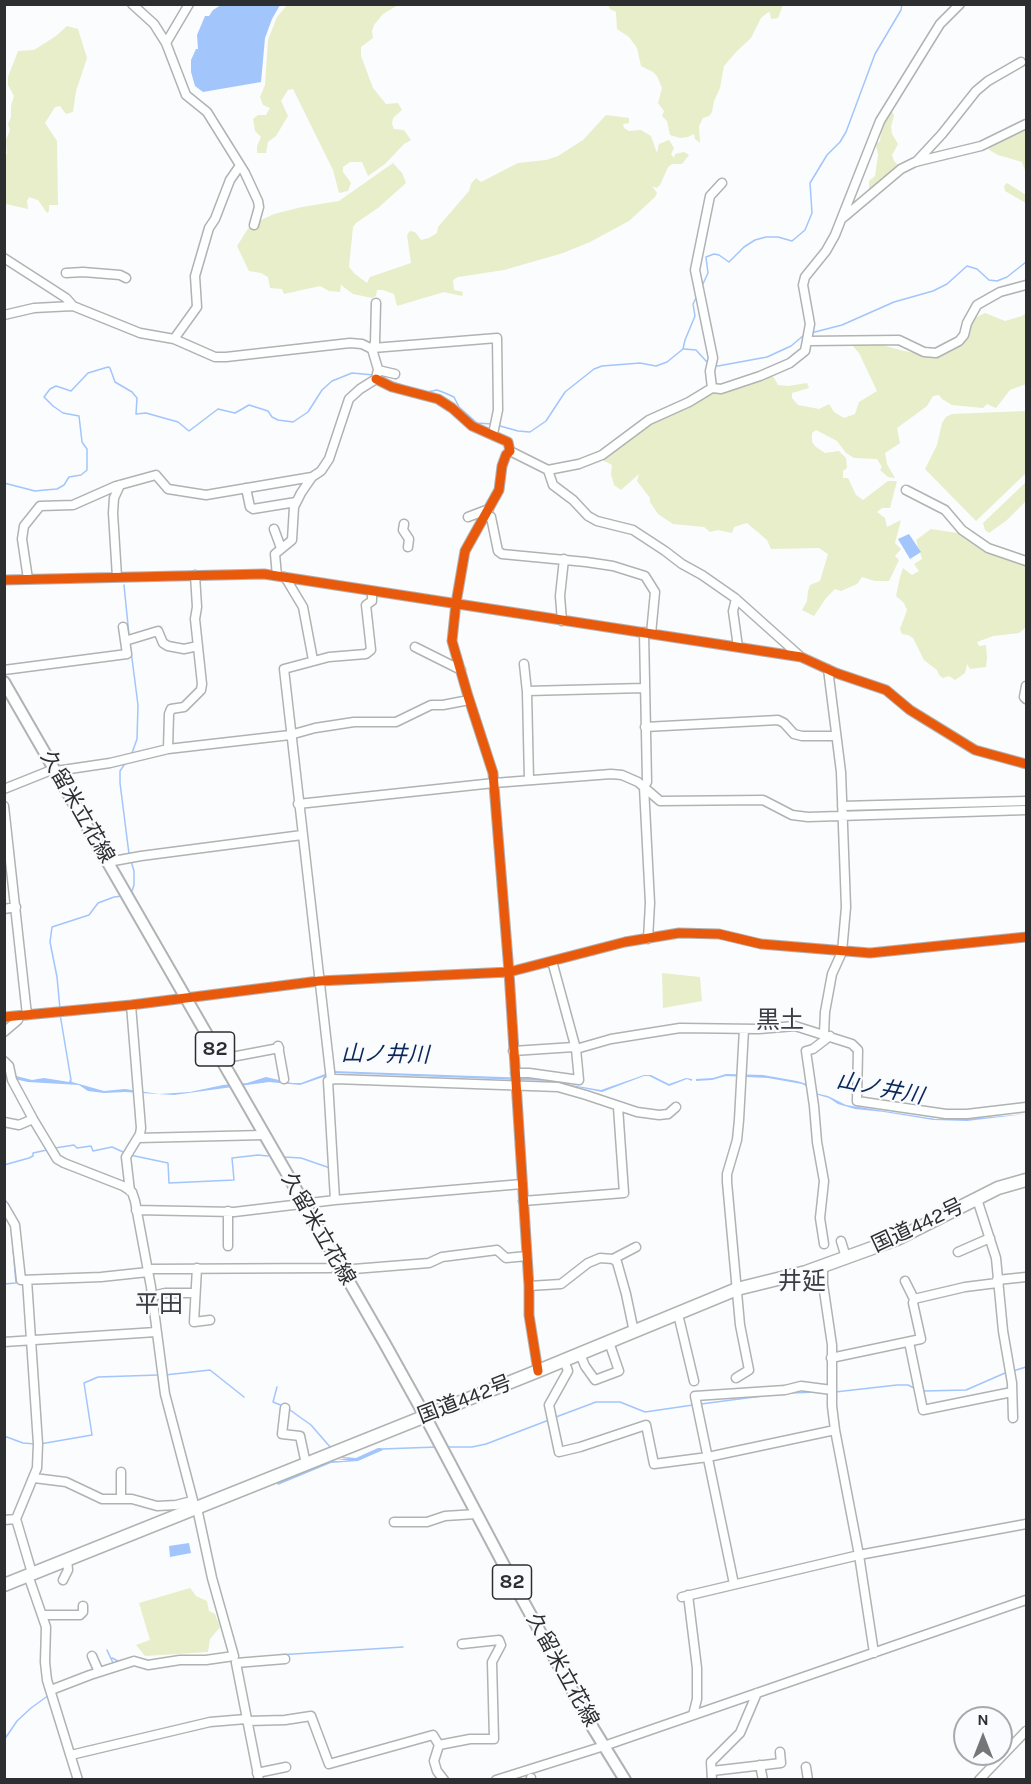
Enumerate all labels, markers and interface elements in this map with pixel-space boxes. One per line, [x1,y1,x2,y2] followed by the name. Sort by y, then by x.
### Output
[35,746,119,868] street label: 久留米立花線
[756,1007,804,1035] district label: 黒土
[196,1032,234,1066] road number: 82
[341,1041,429,1069] water label: 山ノ井川
[834,1068,926,1110] water label: 山ノ井川
[276,1168,360,1290] street label: 久留米立花線
[868,1194,968,1258] street label: 国道442号
[778,1268,826,1296] district label: 井延
[135,1291,183,1319] district label: 平田
[414,1371,516,1429] street label: 国道442号
[492,1565,532,1599] road number: 82
[520,1609,604,1731] street label: 久留米立花線
[953,1706,1013,1766] north arrow
[977,1710,989,1729] text: N

